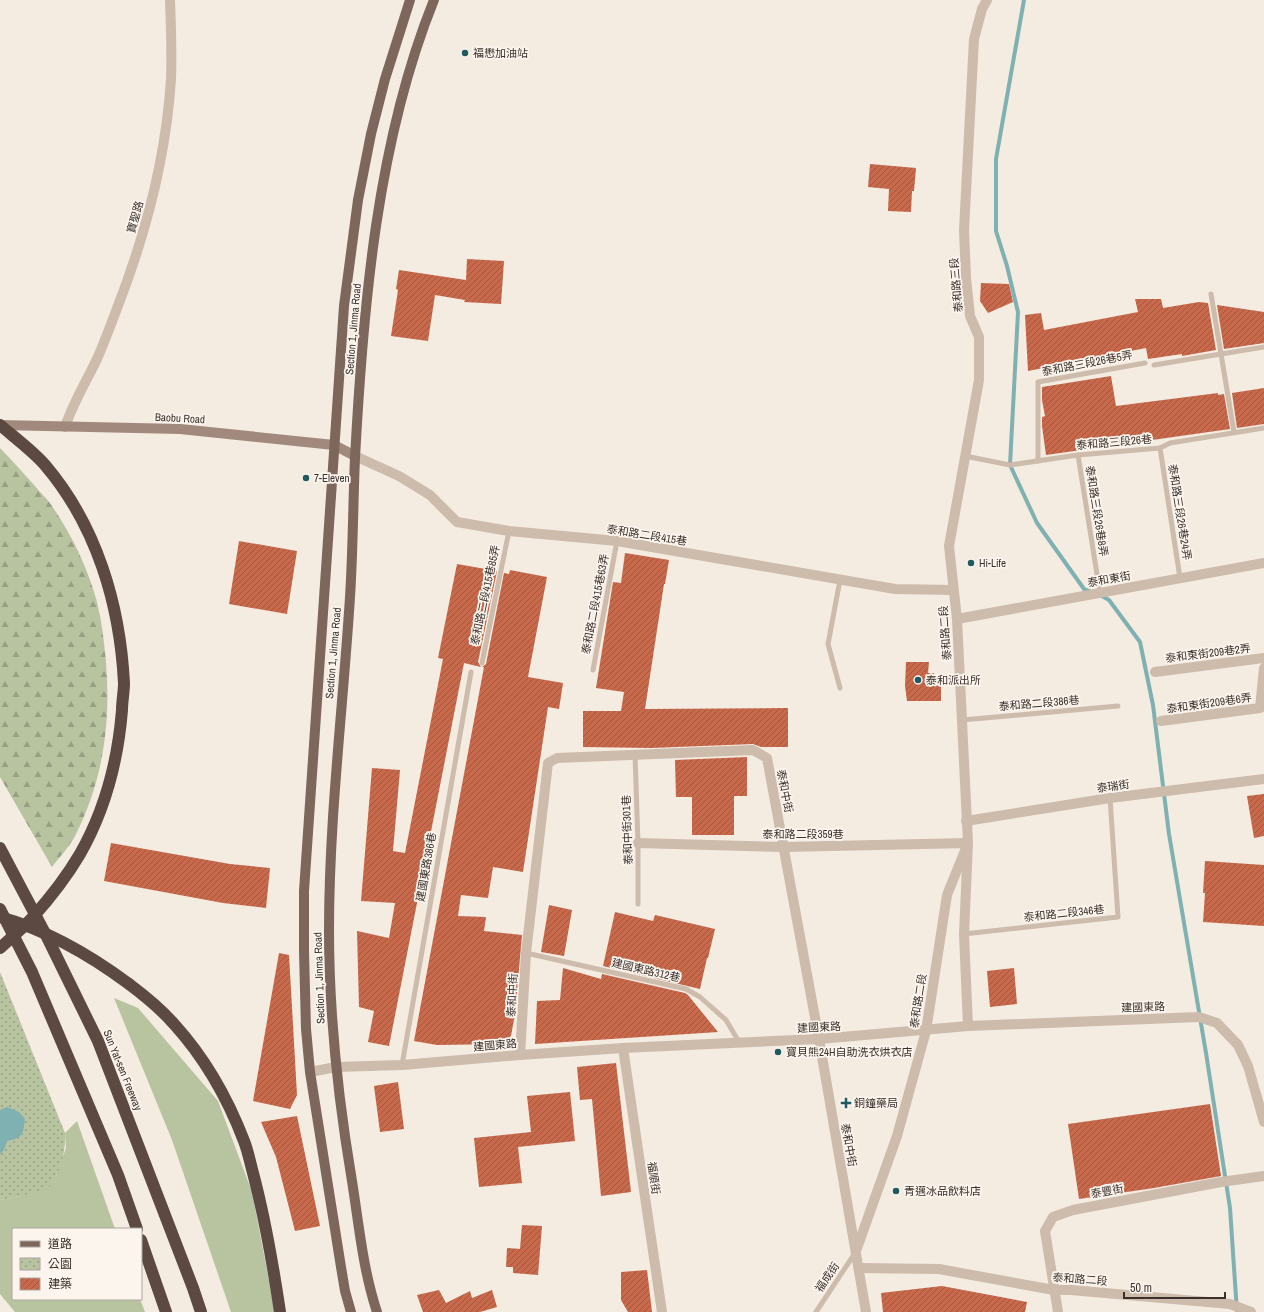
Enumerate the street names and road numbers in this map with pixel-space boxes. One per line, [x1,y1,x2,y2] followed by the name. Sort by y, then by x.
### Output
[124,199,146,235] street label: 寶聖路
[947,257,965,313] street label: 泰和路三段
[342,283,364,375] street label: Section 1, Jinma Road
[1040,347,1134,379] street label: 泰和路三段26巷5弄
[155,410,205,426] street label: Baobu Road
[1076,432,1152,452] street label: 泰和路三段26巷
[1165,463,1195,561] street label: 泰和路三段26巷24弄
[1083,464,1111,558] street label: 泰和路三段26巷8弄
[606,522,688,548] street label: 泰和路二段415巷
[468,544,502,646] street label: 泰和路二段415巷85弄
[578,553,612,655] street label: 泰和路二段415巷63弄
[1086,568,1132,590] street label: 泰和東街
[936,605,954,661] street label: 泰和路二段
[322,607,344,699] street label: Section 1, Jinma Road
[1164,641,1252,665] street label: 泰和東街209巷2弄
[1165,690,1253,716] street label: 泰和東街209巷6弄
[998,692,1080,714] street label: 泰和路二段386巷
[774,768,796,814] street label: 泰和中街
[1096,777,1130,795] street label: 泰瑞街
[619,795,635,865] street label: 泰和中街301巷
[762,827,844,841] street label: 泰和路二段359巷
[413,831,439,903] street label: 建國東路386巷
[1023,902,1105,924] street label: 泰和路二段346巷
[310,932,328,1024] street label: Section 1, Jinma Road
[610,955,682,985] street label: 建國東路312巷
[504,973,520,1017] street label: 泰和中街
[907,973,929,1029] street label: 泰和路二段
[1121,999,1165,1015] street label: 建國東路
[797,1019,841,1035] street label: 建國東路
[100,1028,146,1113] street label: Sun Yat-sen Freeway
[472,1036,518,1054] street label: 建國東路
[838,1122,860,1168] street label: 泰和中街
[645,1161,663,1195] street label: 福順街
[1089,1181,1125,1201] street label: 泰豐街
[812,1259,842,1295] street label: 福成街
[1052,1270,1108,1288] street label: 泰和路二段

